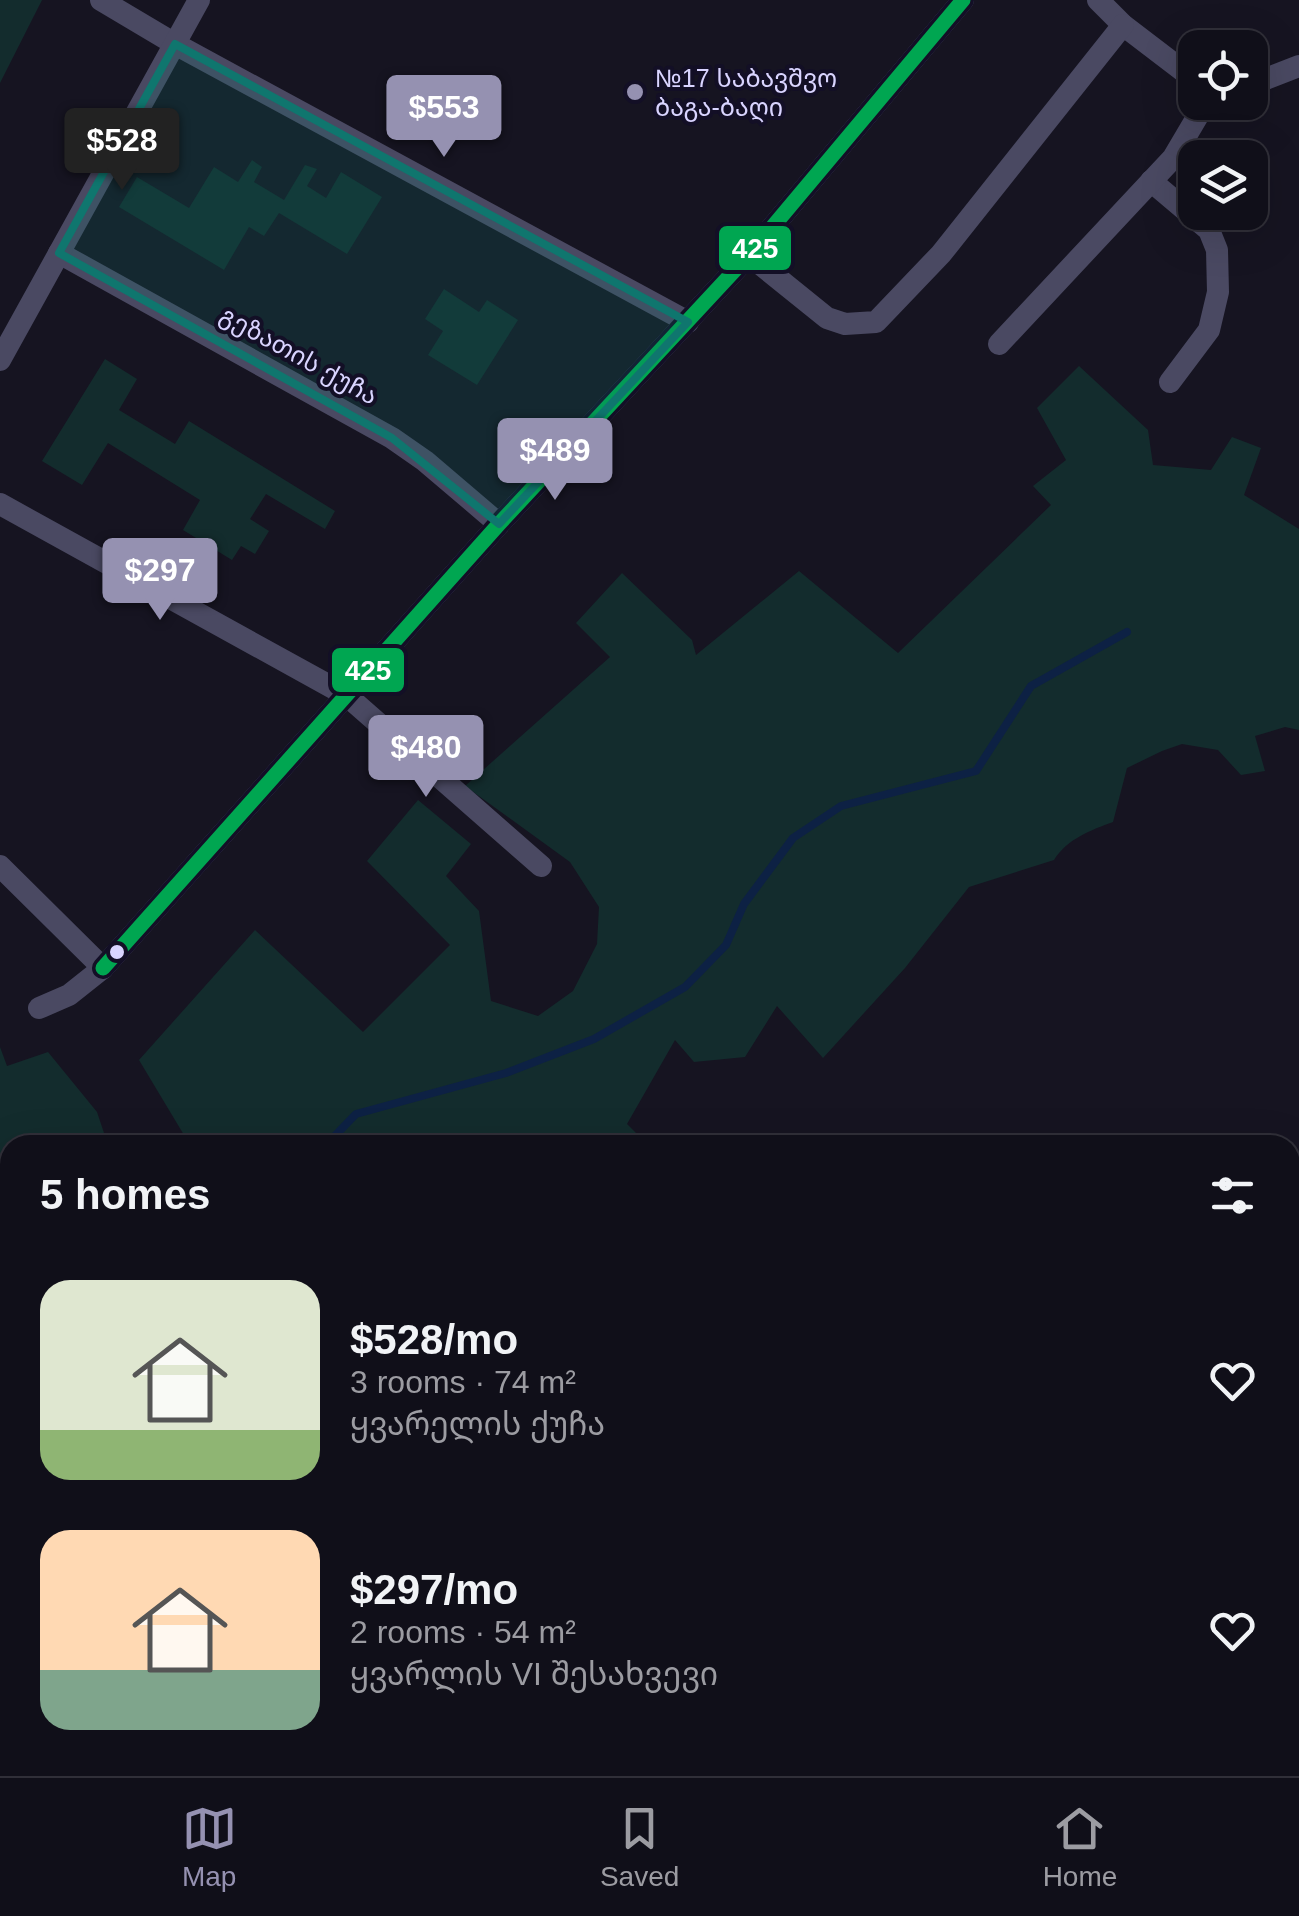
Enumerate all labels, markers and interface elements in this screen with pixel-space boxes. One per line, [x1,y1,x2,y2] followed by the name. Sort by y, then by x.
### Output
[1178,30,1268,230] map controls
[1178,30,1268,120] button: locate
[655,64,837,123] place label: №17 საბავშვო ბაგა-ბაღი
[385,75,503,160] pin: $553
[624,81,646,103] marker: №17 საბავშვო ბაგა-ბაღი
[408,89,480,125] text: $553
[63,108,181,193] pin: $528
[86,122,158,158] text: $528
[1178,140,1268,230] button: layers
[717,224,793,272] line badge: 425
[732,233,778,264] text: 425
[215,300,383,411] street label: გეზათის ქუჩა
[496,418,614,503] pin: $489
[519,432,591,468] text: $489
[101,538,219,623] pin: $297
[124,552,196,588] text: $297
[330,646,406,694] line badge: 425
[345,655,391,686] text: 425
[367,715,485,800] pin: $480
[390,729,462,765] text: $480
[107,942,127,962] unlabelled marker
[1205,1168,1260,1223] icon: filters
[40,1171,210,1218] text: 5 homes
[350,1316,518,1363] text: $528/mo
[120,1320,240,1440] icon: home
[1205,1353,1260,1408] icon: heart
[350,1364,576,1400] text: 3 rooms · 74 m²
[350,1406,605,1442] text: ყვარელის ქუჩა
[350,1566,518,1613] text: $297/mo
[120,1570,240,1690] icon: home
[1205,1603,1260,1658] icon: heart
[350,1614,576,1650] text: 2 rooms · 54 m²
[350,1656,718,1692] text: ყვარლის VI შესახვევი
[182,1801,237,1893] tab: Map
[600,1801,679,1893] tab: Saved
[1043,1801,1117,1893] tab: Home

